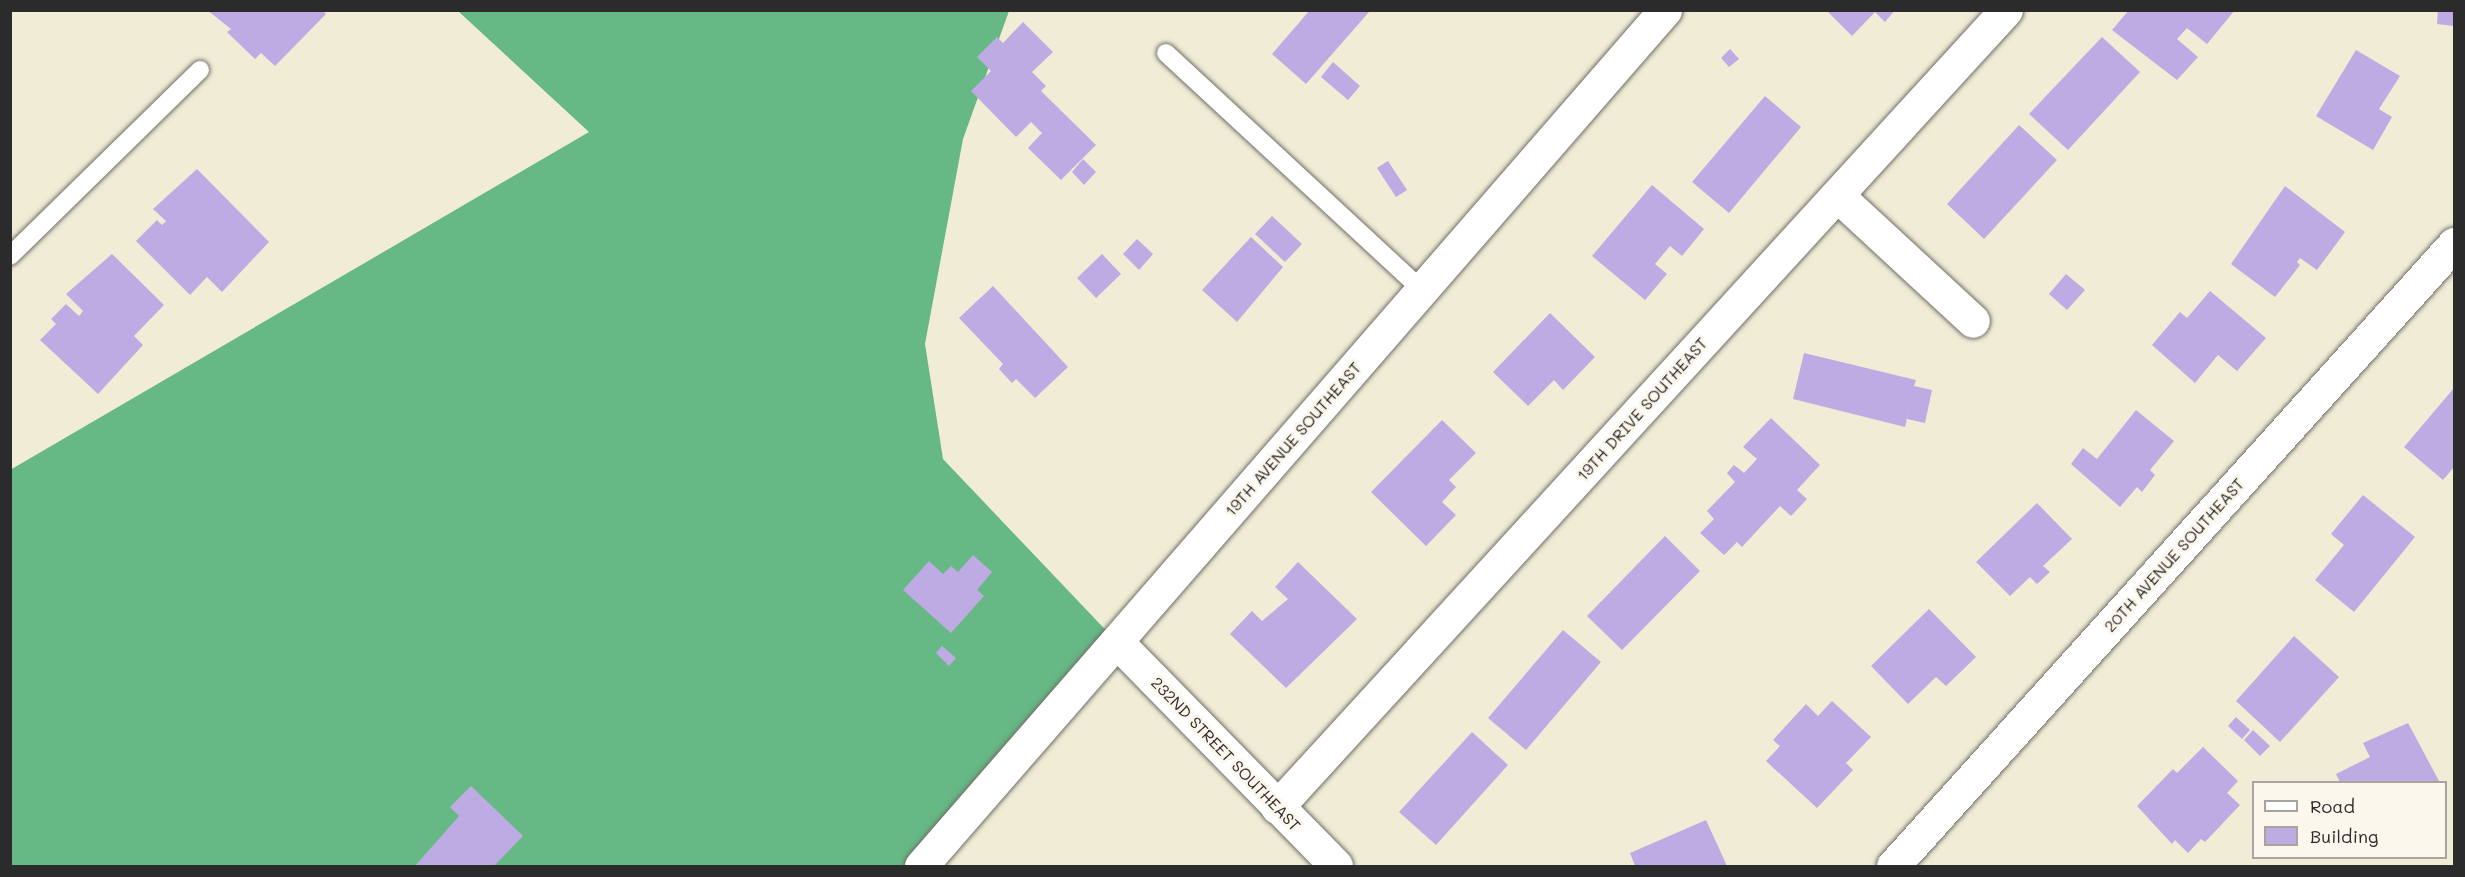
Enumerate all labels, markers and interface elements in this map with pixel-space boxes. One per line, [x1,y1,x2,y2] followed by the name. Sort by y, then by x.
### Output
[1573,334,1711,484] street label: 19TH DRIVE SOUTHEAST
[1221,358,1365,520] street label: 19TH AVENUE SOUTHEAST
[2100,474,2248,636] street label: 20TH AVENUE SOUTHEAST
[1147,673,1305,835] street label: 232ND STREET SOUTHEAST
[2252,781,2447,859] legend
[2310,794,2355,818] text: Road
[2310,824,2378,848] text: Building

